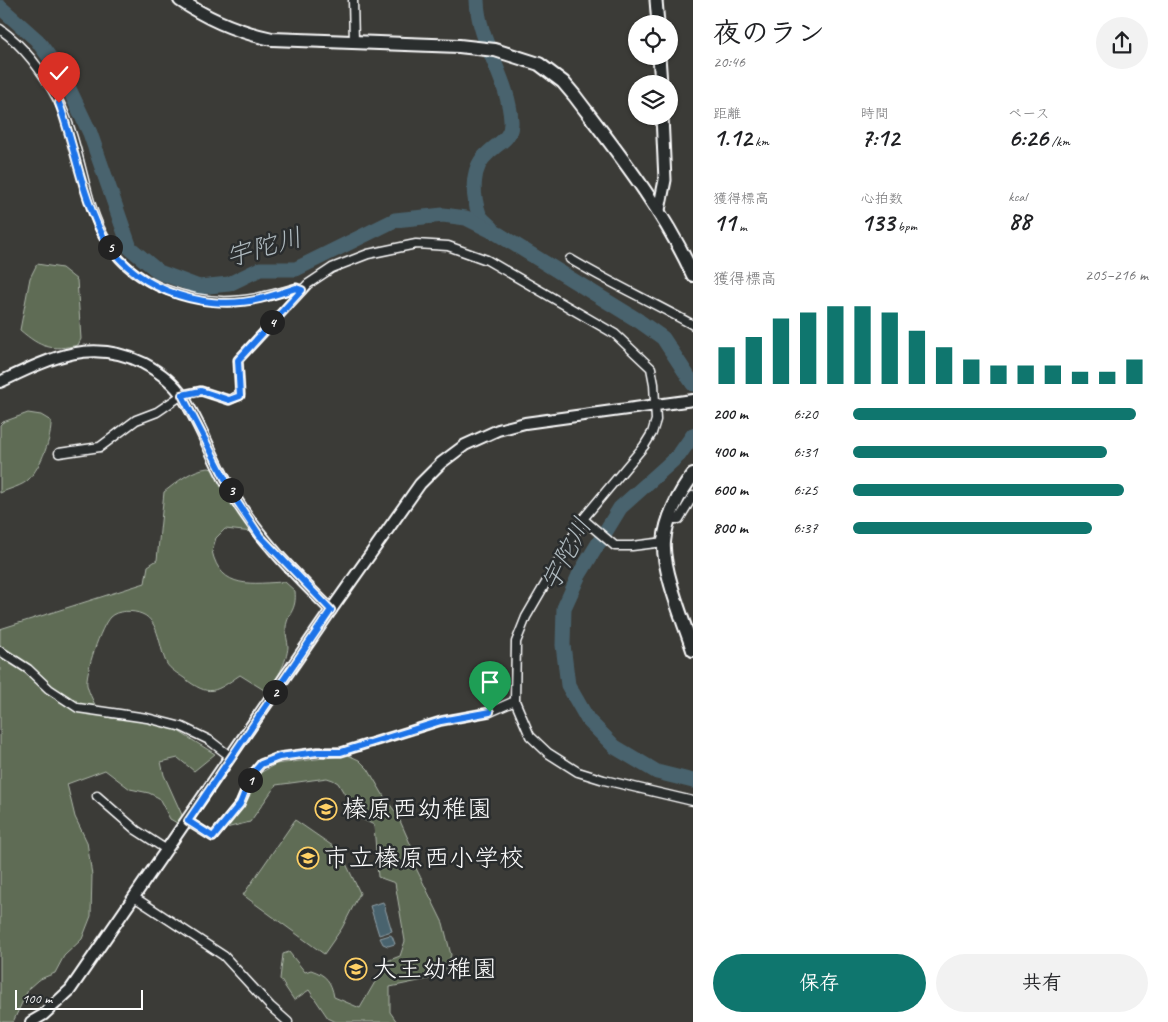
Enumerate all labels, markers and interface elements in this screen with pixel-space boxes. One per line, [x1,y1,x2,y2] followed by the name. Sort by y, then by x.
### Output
[628,15,678,125] map controls
[628,15,678,65] button: locate
[713,15,825,50] text: 夜のラン
[1096,17,1148,69] button: share
[38,52,80,103] pin
[713,52,745,72] text: 20:46
[45,59,73,87] icon: check
[628,75,678,125] button: layers
[713,105,741,122] text: 距離
[861,105,889,122] text: 時間
[1008,105,1050,122] text: ペース
[713,122,752,154] text: 1.12
[861,122,899,154] text: 7:12
[1008,122,1048,154] text: 6:26
[752,133,769,150] text: km
[1048,133,1070,150] text: /km
[1008,188,1027,205] text: kcal
[713,190,769,207] text: 獲得標高
[861,190,903,207] text: 心拍数
[1008,205,1031,237] text: 88
[713,207,736,239] text: 11
[861,207,894,239] text: 133
[736,218,747,235] text: m
[894,218,917,235] text: bpm
[222,220,306,274] water label: 宇陀川
[98,234,122,260] pin: 5
[107,239,114,256] text: 5
[1085,265,1148,285] text: 205–216 m
[713,269,777,289] text: 獲得標高
[260,310,284,334] pin: 4
[269,314,276,331] text: 4
[713,404,748,424] text: 200 m
[793,404,818,424] text: 6:20
[713,442,748,462] text: 400 m
[793,442,818,462] text: 6:31
[218,478,244,502] pin: 3
[713,480,748,500] text: 600 m
[793,480,818,500] text: 6:25
[228,482,235,499] text: 3
[533,512,599,596] water label: 宇陀川
[713,518,748,538] text: 800 m
[793,518,818,538] text: 6:37
[469,661,511,712] pin
[476,668,504,696] icon: arrive
[262,680,288,704] pin: 2
[272,684,279,701] text: 2
[238,768,262,792] pin: 1
[247,772,254,789] text: 1
[342,793,492,825] place label: 榛原西幼稚園
[314,797,338,821] school or university icon: 榛原西幼稚園
[324,842,524,874] place label: 市立榛原西小学校
[296,846,320,870] school or university icon: 市立榛原西小学校
[372,953,497,985] place label: 大王幼稚園
[713,954,926,1012] button: 保存
[936,954,1148,1012] button: 共有
[344,957,368,981] school or university icon: 大王幼稚園
[15,987,142,1010] scale bar
[22,990,52,1007] text: 100 m

